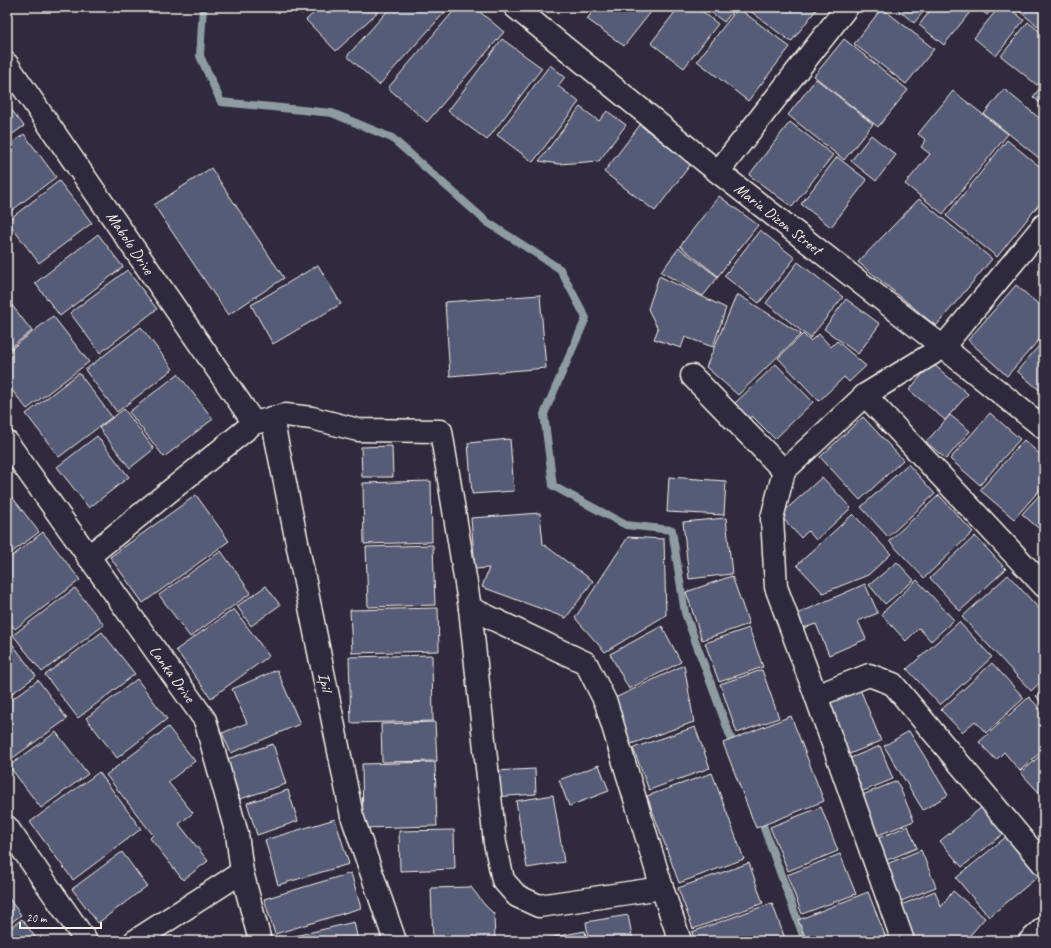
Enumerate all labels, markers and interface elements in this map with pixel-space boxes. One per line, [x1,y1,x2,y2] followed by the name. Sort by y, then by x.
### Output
[730,179,828,261] street label: Maria Dizon Street
[102,208,159,280] street label: Mabolo Drive
[145,642,200,708] street label: Lanka Drive
[313,671,337,696] street label: Ipil
[20,904,101,930] scale bar
[26,910,48,926] text: 20 m

